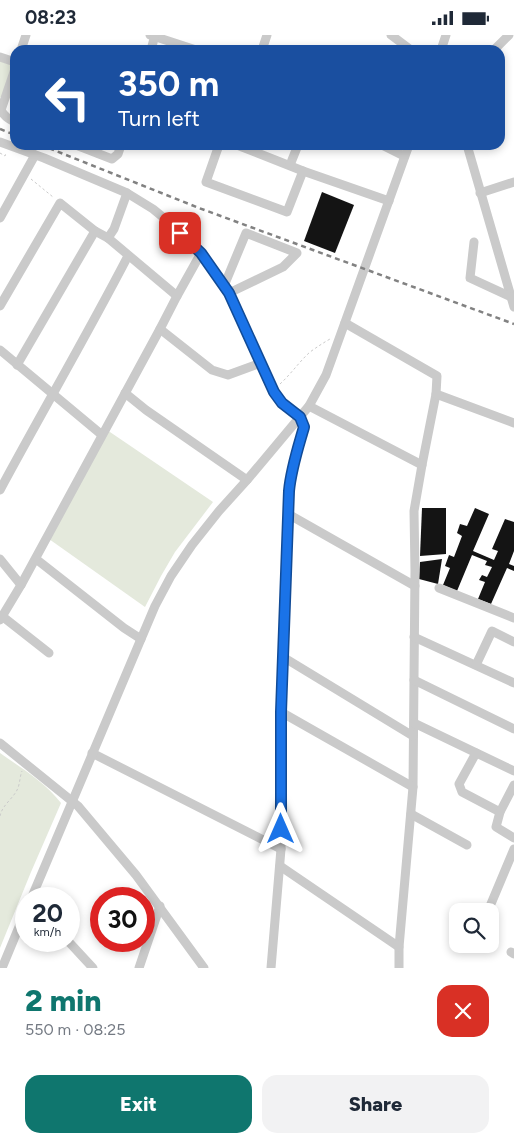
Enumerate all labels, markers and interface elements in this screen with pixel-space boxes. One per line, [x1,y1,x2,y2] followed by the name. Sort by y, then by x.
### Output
[25,6,76,29] text: 08:23
[118,63,219,105] text: 350 m
[35,65,100,130] icon: left
[118,105,200,132] text: Turn left
[159,212,201,254] pin
[166,219,194,247] icon: arrive
[254,802,306,854] position arrow
[90,887,155,952] speed limit sign: 30
[32,898,63,928] text: 20
[449,903,499,953] map controls
[449,903,499,953] button: search
[34,925,61,939] text: km/h
[25,982,102,1019] text: 2 min
[437,985,489,1037] button: close
[25,1020,125,1039] text: 550 m · 08:25
[25,1075,252,1133] button: Exit
[262,1075,489,1133] button: Share

